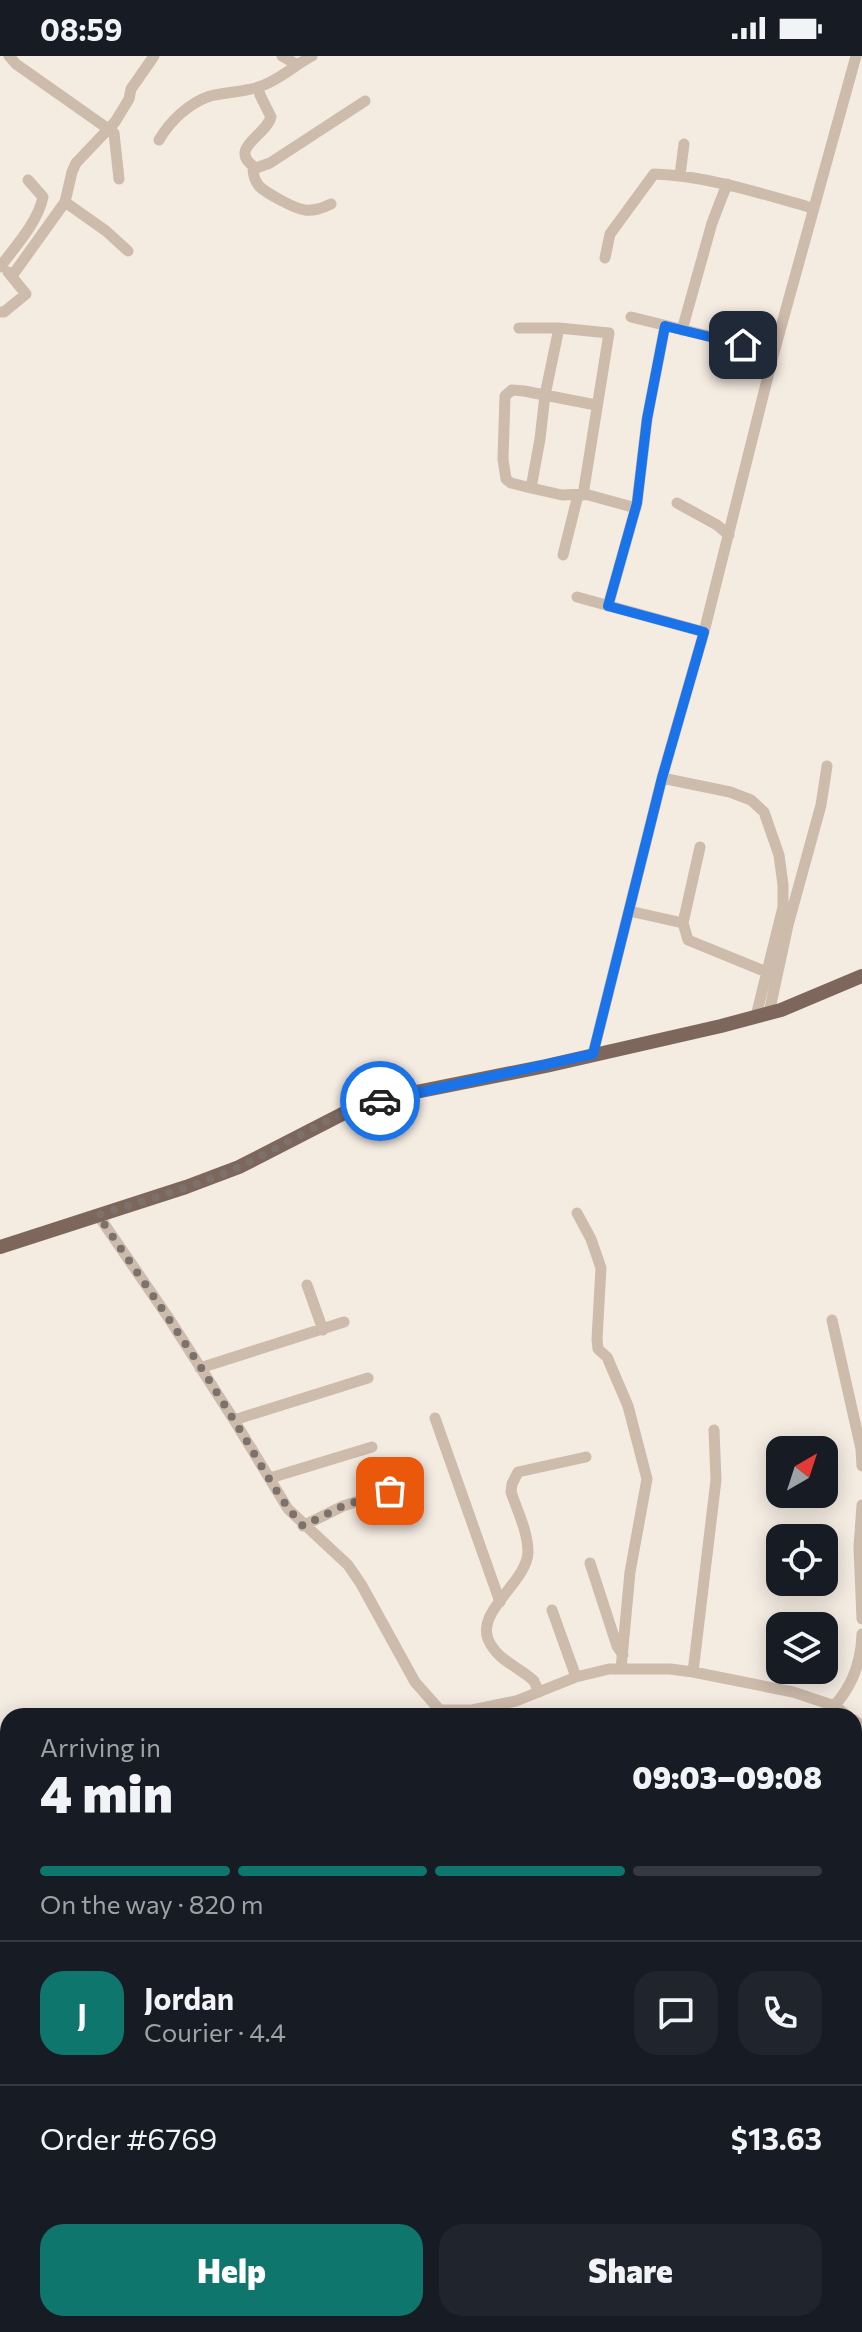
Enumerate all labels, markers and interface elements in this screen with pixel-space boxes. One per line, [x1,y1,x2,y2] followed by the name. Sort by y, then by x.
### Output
[40,10,122,47] text: 08:59
[709,311,777,379] pin
[721,323,765,367] icon: home
[340,1061,420,1141] courier
[358,1079,402,1123] icon: car
[766,1436,838,1508] north arrow
[766,1436,838,1684] map controls
[356,1457,424,1525] pin
[368,1469,412,1513] icon: bag
[766,1524,838,1596] button: locate
[766,1612,838,1684] button: layers
[40,1731,161,1762] text: Arriving in
[632,1758,822,1795] text: 09:03–09:08
[40,1760,173,1824] text: 4 min
[40,1888,263,1919] text: On the way · 820 m
[634,1971,718,2055] button: chat
[738,1971,822,2055] button: phone
[144,1979,234,2016] text: Jordan
[77,1995,87,2032] text: J
[144,2016,286,2047] text: Courier · 4.4
[40,2119,217,2156] text: Order #6769
[731,2119,822,2156] text: $13.63
[40,2224,423,2316] button: Help
[439,2224,822,2316] button: Share

